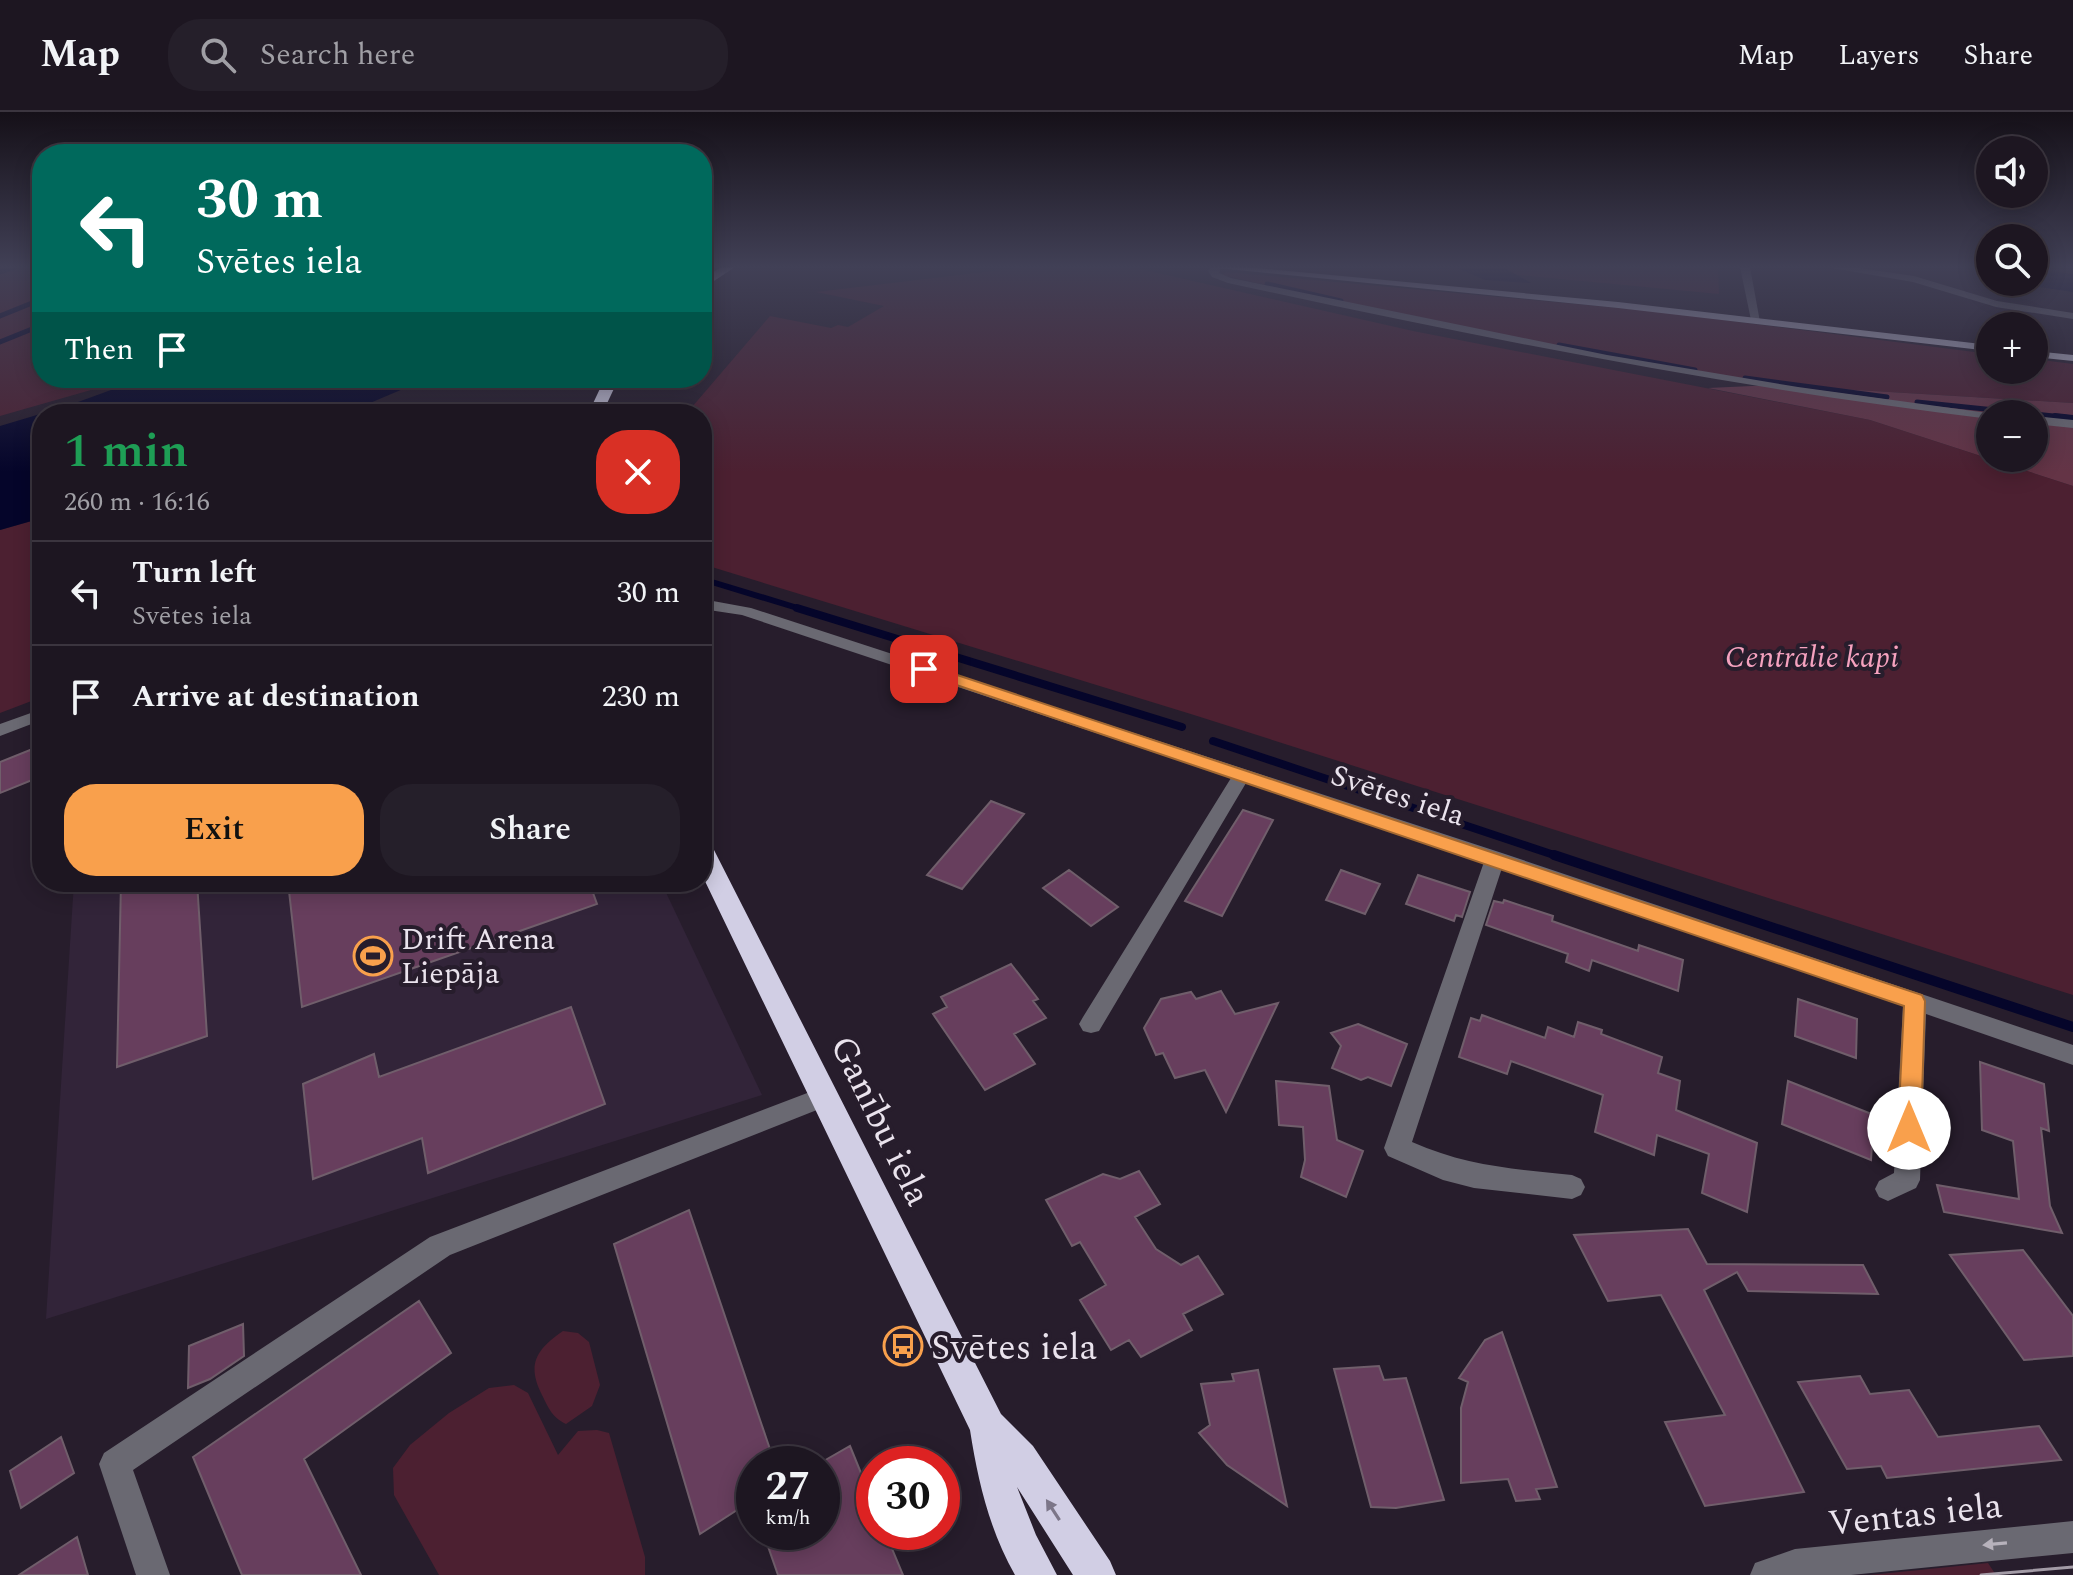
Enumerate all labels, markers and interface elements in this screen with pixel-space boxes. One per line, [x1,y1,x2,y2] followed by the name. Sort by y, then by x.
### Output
[168,19,728,91] search box
[40,26,120,84] text: Map
[260,32,415,78] text: Search here
[196,33,240,77] icon: search
[1738,34,1794,77] text: Map
[1838,34,1920,77] text: Layers
[1964,34,2033,77] text: Share
[1976,136,2048,472] map controls
[1976,136,2048,208] button: sound
[196,158,323,243] text: 30 m
[64,176,168,280] icon: left
[1976,224,2048,296] button: search
[196,235,362,290] text: Svētes iela
[1976,312,2048,384] button: +
[64,327,134,373] text: Then
[150,328,194,372] icon: arrive
[1976,400,2048,472] button: −
[64,415,189,488] text: 1 min
[596,430,680,514] button: close
[64,482,210,522] text: 260 m · 16:16
[132,550,257,596] text: Turn left
[617,570,680,616] text: 30 m
[64,571,108,615] icon: left
[132,596,252,636] text: Svētes iela
[890,635,958,703] pin
[1725,635,1899,681] park label: Centrālie kapi
[902,647,946,691] icon: arrive
[132,674,419,720] text: Arrive at destination
[602,674,680,720] text: 230 m
[64,675,108,719] icon: arrive
[1325,753,1471,839] street label: Svētes iela
[64,784,364,876] button: Exit
[380,784,680,876] button: Share
[401,917,555,997] place label: Drift Arena Liepāja
[352,935,394,977] sports icon: Drift Arena Liepāja
[815,1027,945,1216] street label: Ganību iela
[1867,1086,1951,1170] position arrow
[931,1321,1098,1376] place label: Svētes iela
[882,1325,924,1367] bus stop icon: Svētes iela
[856,1446,960,1550] speed limit sign: 30
[766,1457,810,1518] text: 27
[1825,1479,2006,1552] street label: Ventas iela
[1047,1499,1061,1521] one-way arrow
[766,1503,811,1533] text: km/h
[1982,1538,2007,1551] one-way arrow

